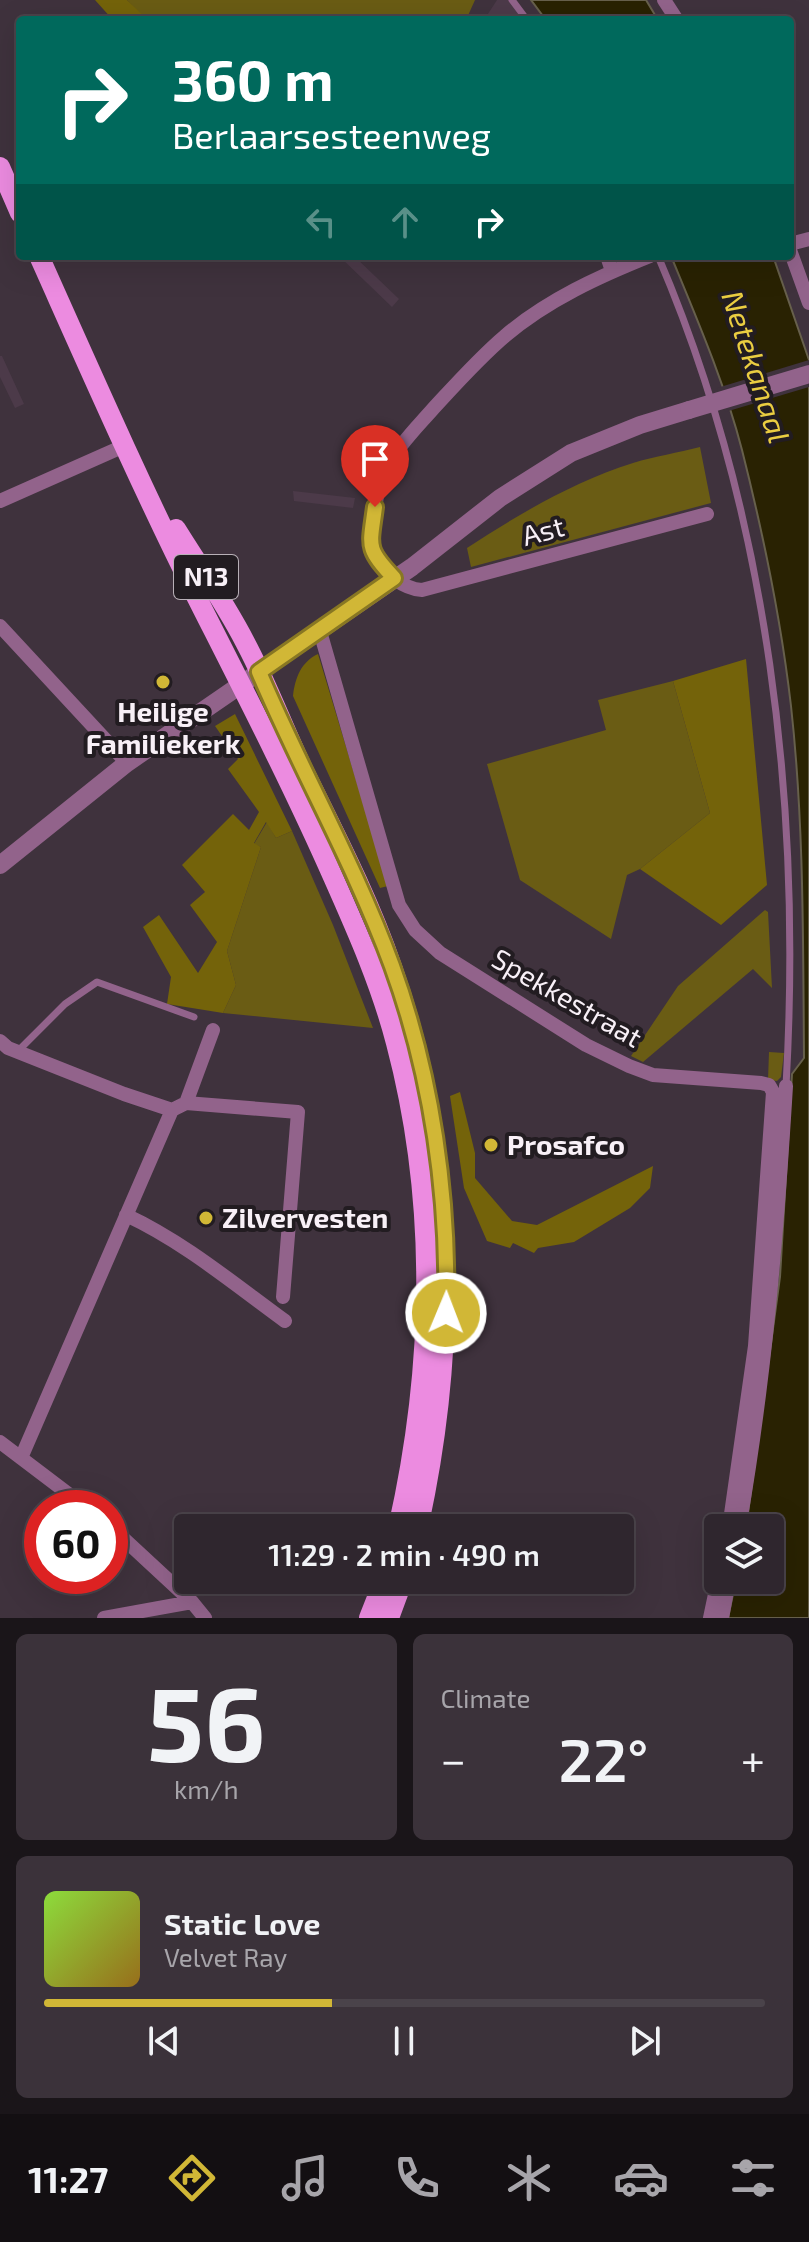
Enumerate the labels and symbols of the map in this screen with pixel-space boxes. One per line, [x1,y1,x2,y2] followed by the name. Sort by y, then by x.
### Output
[715,286,798,447] water label: Netekanaal
[341,425,409,507] pin
[518,508,568,552] street label: Ast
[174,555,238,599] road number: N13
[154,673,172,691] marker: Heilige Familiekerk
[86,694,241,760] place label: Heilige Familiekerk
[486,941,649,1054] street label: Spekkestraat
[507,1127,625,1161] place label: Prosafco
[482,1136,500,1154] marker: Prosafco
[222,1200,388,1234] place label: Zilvervesten
[197,1209,215,1227] marker: Zilvervesten
[404,1271,488,1355] position arrow
[24,1490,128,1594] speed limit sign: 60

